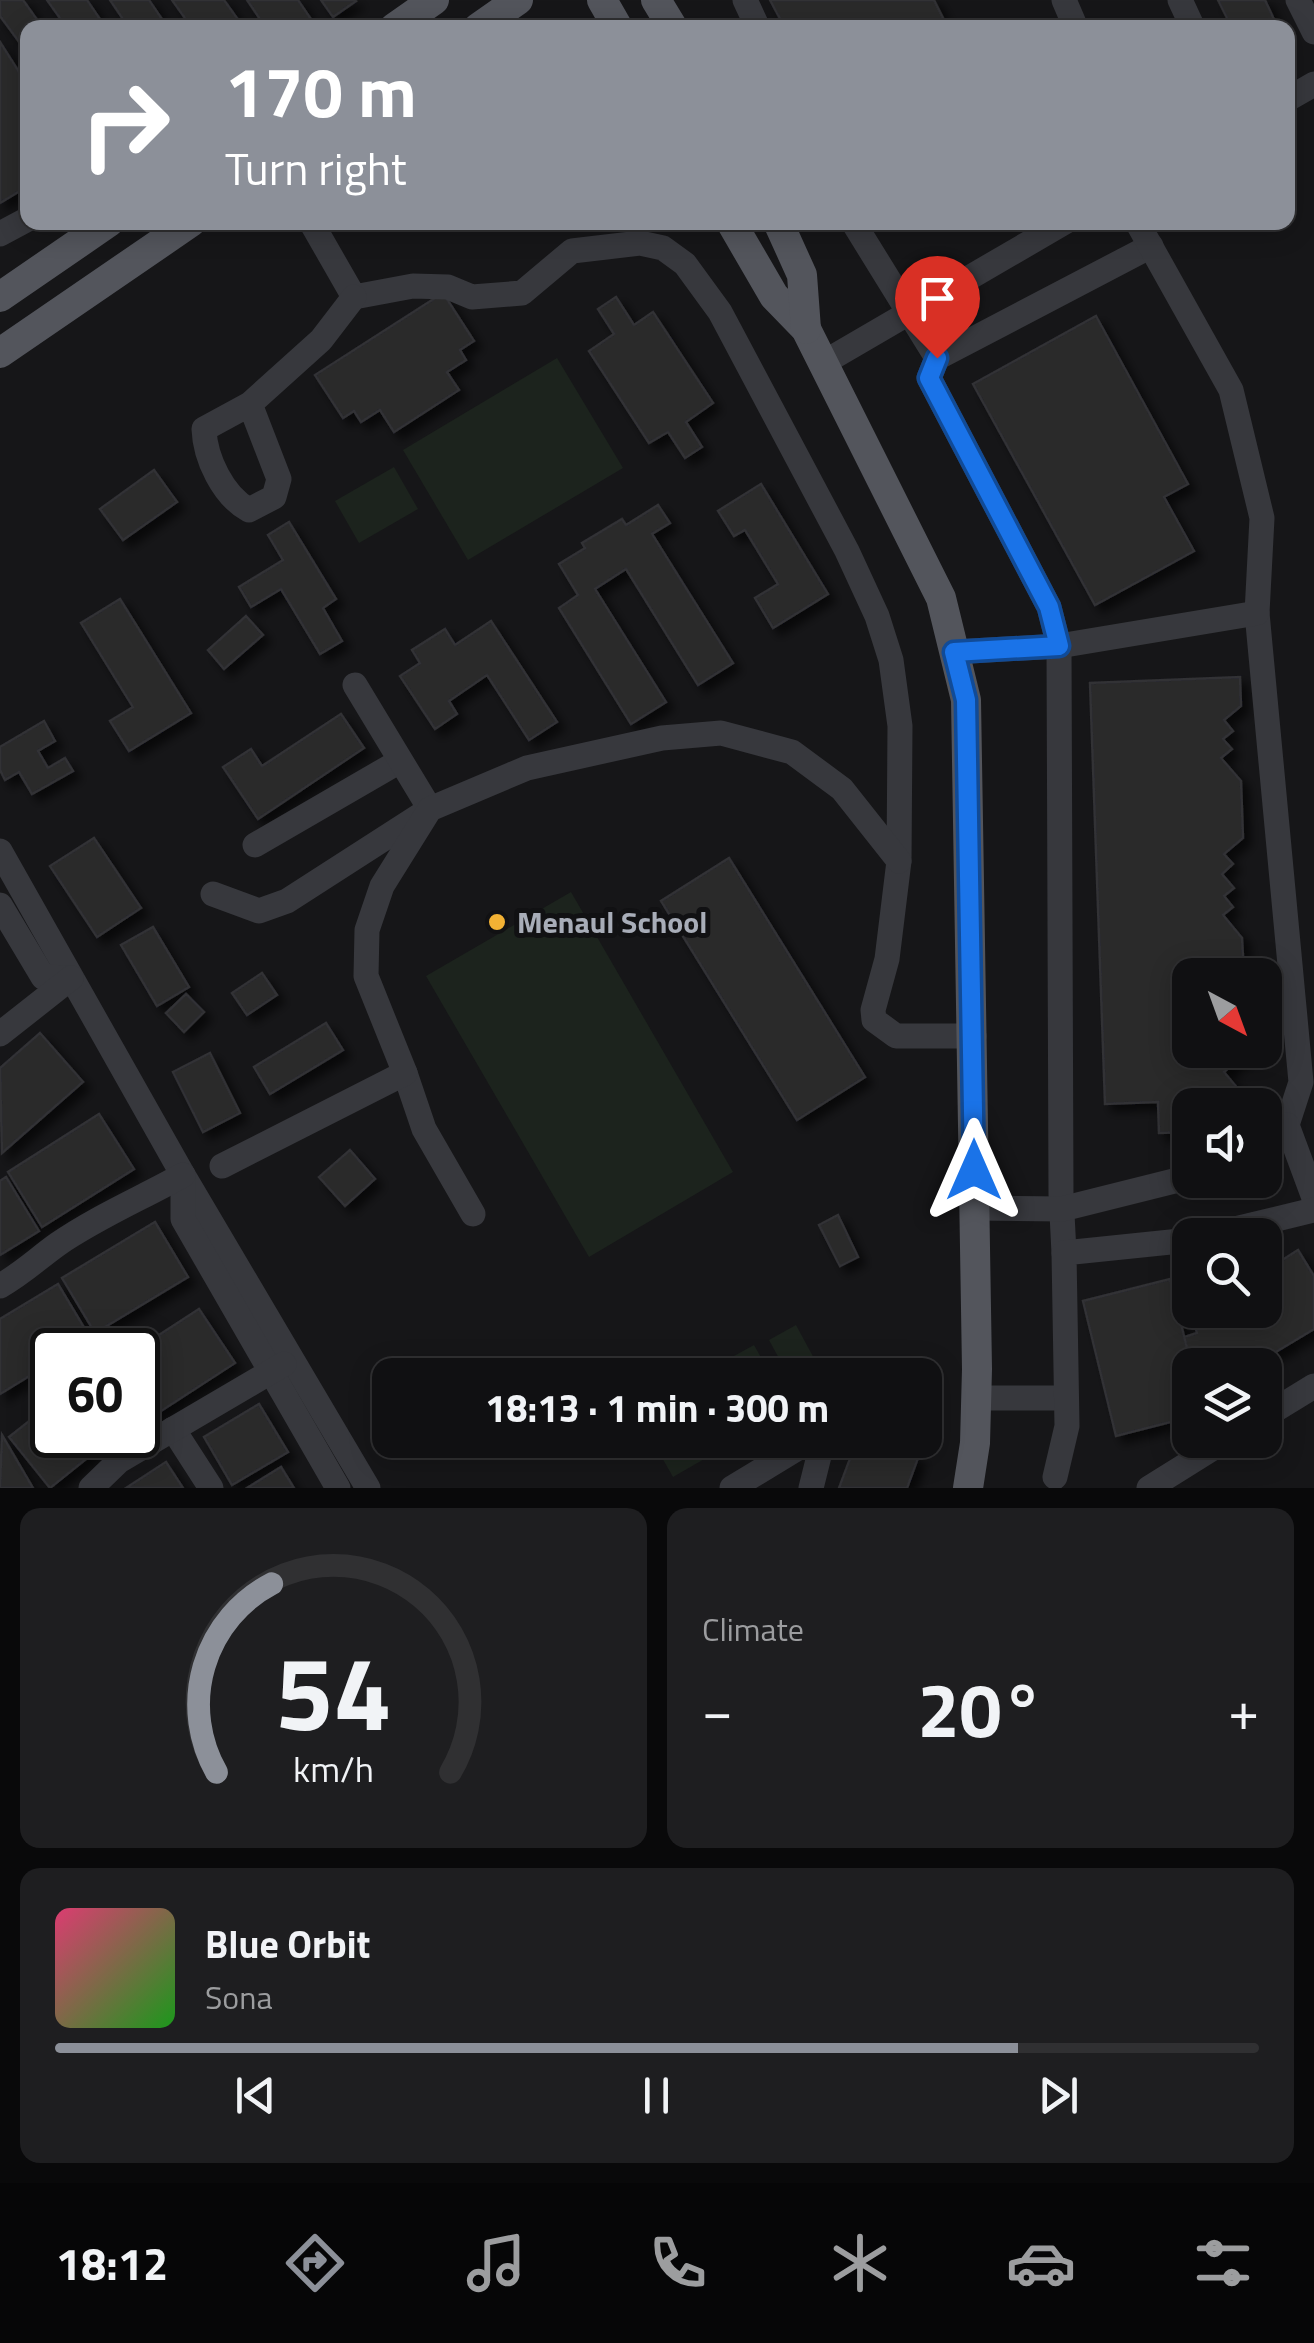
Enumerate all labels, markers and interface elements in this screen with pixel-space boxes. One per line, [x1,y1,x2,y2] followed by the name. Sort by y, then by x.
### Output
[225,38,417,144] text: 170 m
[60,60,190,190] icon: right
[225,134,407,202] text: Turn right
[895,256,980,359] pin
[910,271,965,326] icon: arrive
[517,899,707,945] place label: Menaul School
[486,911,508,933] marker: Menaul School
[1172,958,1282,1068] north arrow
[1172,958,1282,1458] map controls
[1172,1088,1282,1198] button: sound
[922,1118,1026,1222] position arrow
[1172,1218,1282,1328] button: search
[30,1328,160,1458] speed limit sign: 60
[1172,1348,1282,1458] button: layers
[485,1379,829,1437] text: 18:13 · 1 min · 300 m
[702,1605,804,1653] text: Climate
[275,1612,392,1770] text: 54
[917,1652,1044,1766] text: 20°
[702,1668,733,1751] text: −
[1228,1668,1259,1751] text: +
[293,1741,374,1796] text: km/h
[205,1915,370,1973] text: Blue Orbit
[205,1973,272,2021] text: Sona
[228,2068,283,2123] icon: previous
[629,2068,684,2123] icon: pause
[1031,2068,1086,2123] icon: next
[280,2228,350,2298] icon: directions
[461,2228,531,2298] icon: music
[643,2228,713,2298] icon: phone
[825,2228,895,2298] icon: climate
[1006,2228,1076,2298] icon: car
[1188,2228,1258,2298] icon: filters
[56,2229,168,2297] text: 18:12

